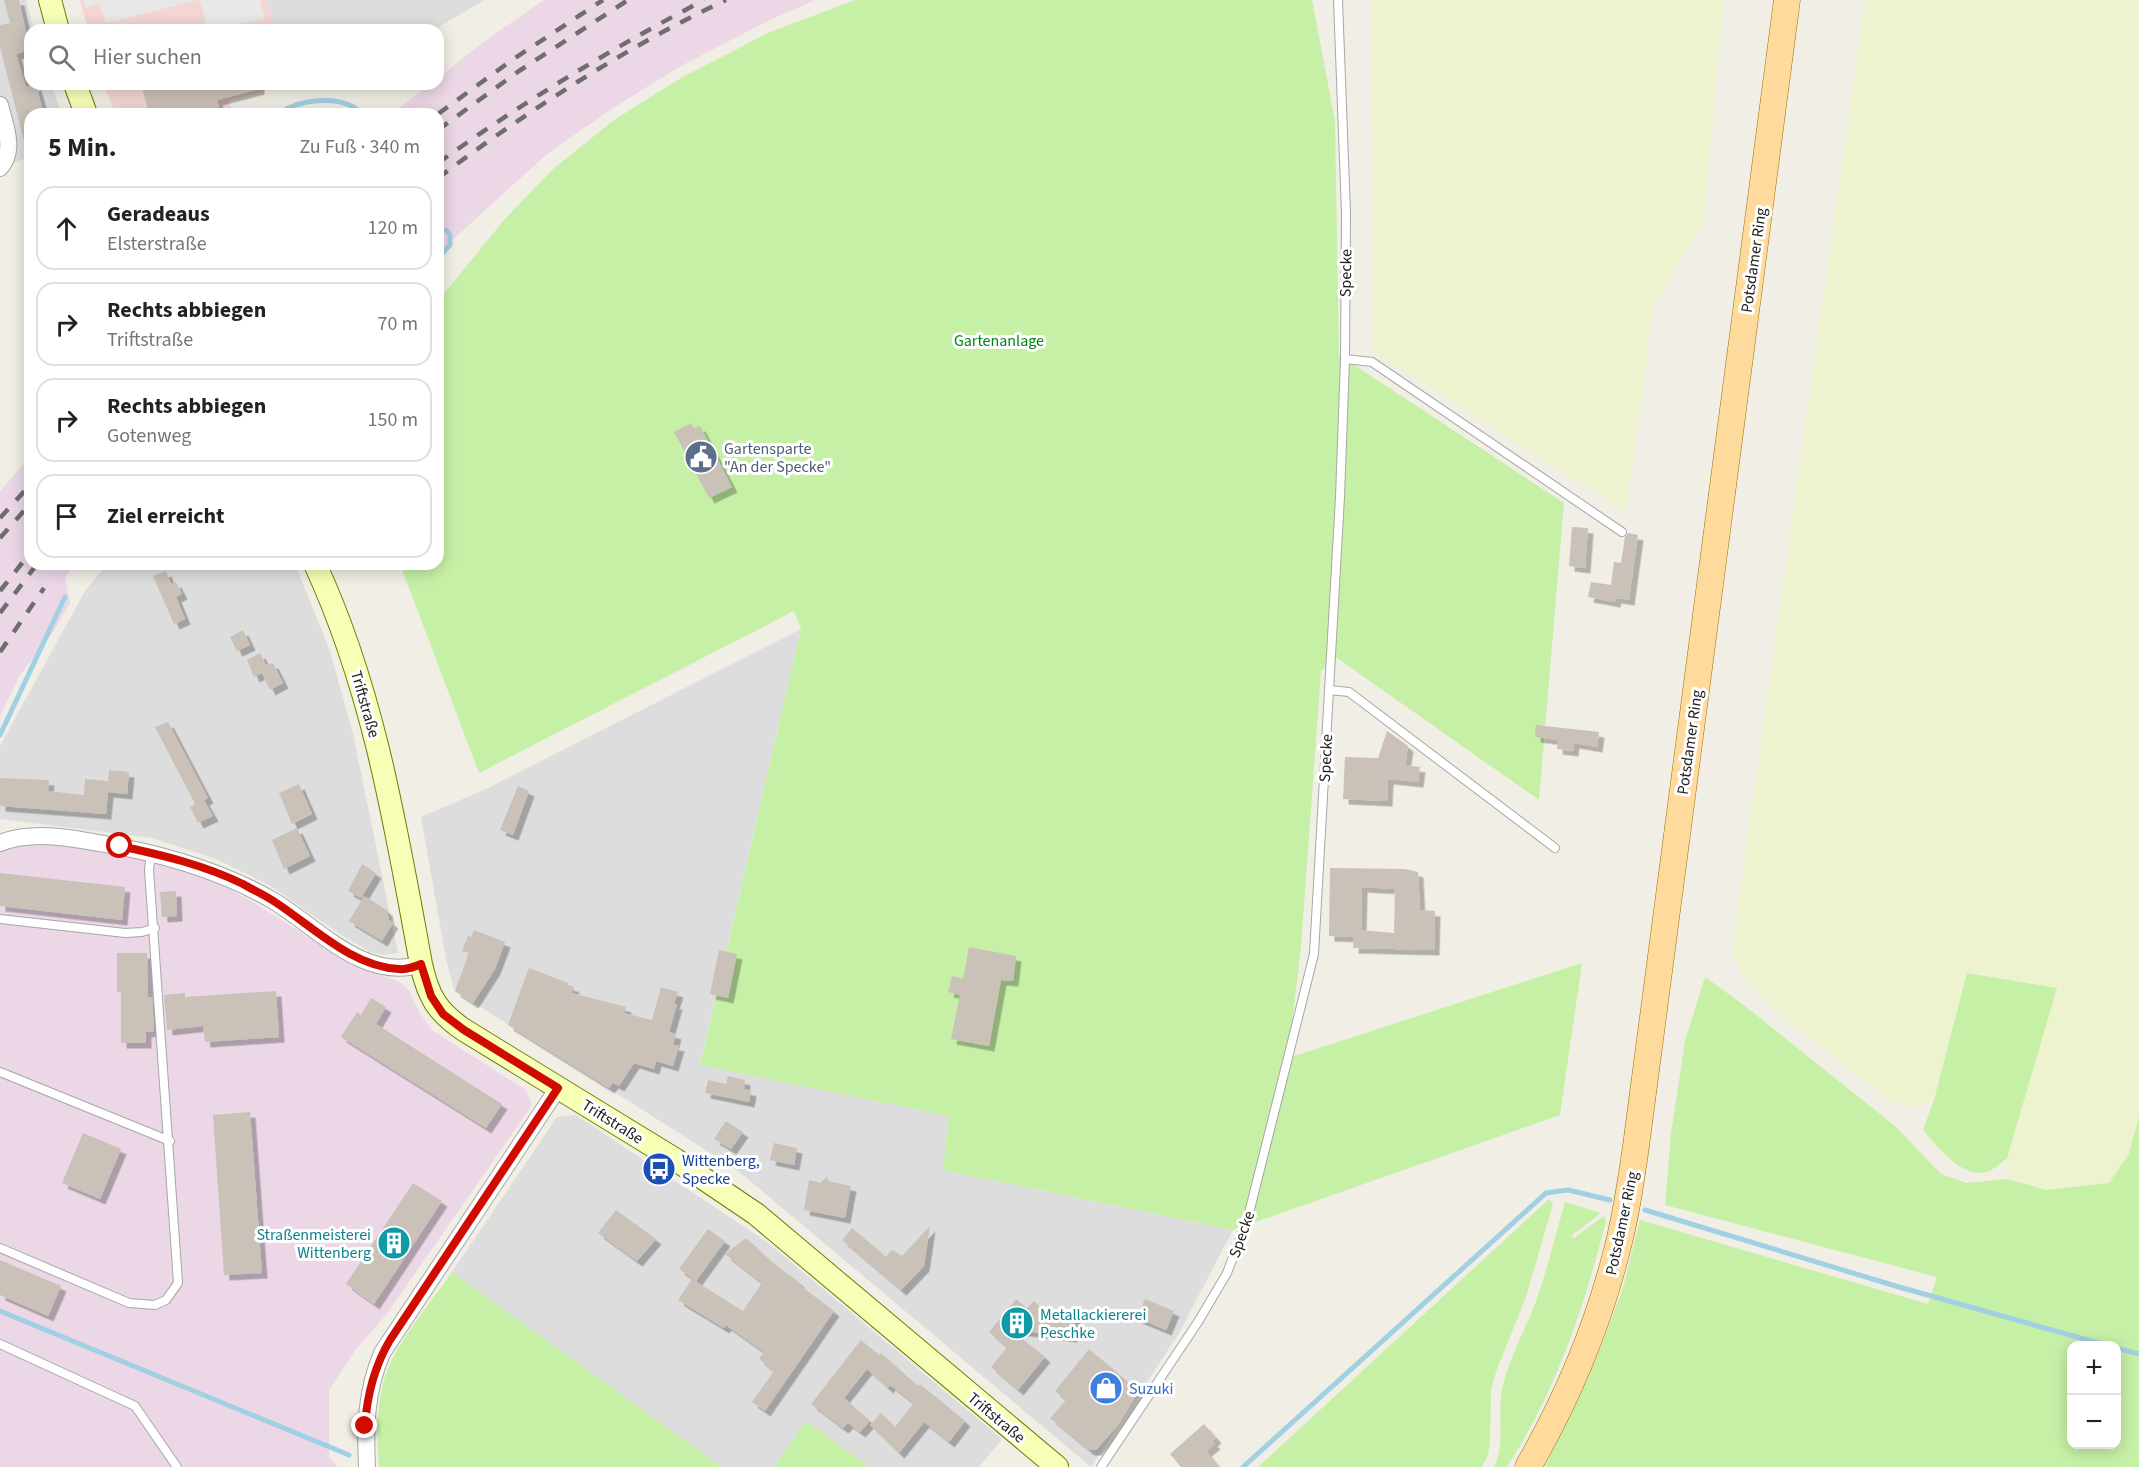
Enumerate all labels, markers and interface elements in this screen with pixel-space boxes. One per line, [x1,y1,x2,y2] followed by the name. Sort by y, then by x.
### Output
[24,24,444,90] search box
[45,41,78,74] icon: search
[93,41,202,73] text: Hier suchen
[48,129,117,166] text: 5 Min.
[299,133,420,161] text: Zu Fuß · 340 m
[107,198,210,230] text: Geradeaus
[1736,206,1772,314] street label: Potsdamer Ring
[50,212,83,245] icon: ahead
[368,214,418,242] text: 120 m
[107,230,207,258] text: Elsterstraße
[1335,249,1357,297] street label: Specke
[107,294,266,326] text: Rechts abbiegen
[50,308,83,341] icon: right
[378,310,418,338] text: 70 m
[107,326,193,354] text: Triftstraße
[954,330,1044,352] park label: Gartenanlage
[107,390,266,422] text: Rechts abbiegen
[50,404,83,437] icon: right
[368,406,418,434] text: 150 m
[107,422,191,450] text: Gotenweg
[724,438,831,478] place label: Gartensparte "An der Specke"
[683,439,719,475] public building icon: Gartensparte "An der Specke"
[50,500,83,533] icon: arrive
[107,500,225,532] text: Ziel erreicht
[345,668,385,740] street label: Triftstraße
[1672,688,1708,796] street label: Potsdamer Ring
[1314,733,1338,783] street label: Specke
[106,832,132,858] route start
[577,1094,648,1149] street label: Triftstraße
[682,1150,760,1190] place label: Wittenberg, Specke
[641,1151,677,1187] bus stop icon: Wittenberg, Specke
[1600,1169,1644,1277] street label: Potsdamer Ring
[1224,1208,1260,1261] street label: Specke
[256,1224,371,1264] place label: Straßenmeisterei Wittenberg
[376,1225,412,1261] building icon: Straßenmeisterei Wittenberg
[1040,1304,1146,1344] place label: Metallackiererei Peschke
[999,1305,1035,1341] building icon: Metallackiererei Peschke
[2067,1341,2121,1449] map controls
[2067,1341,2121,1395] button: +
[1088,1370,1124,1406] shop icon: Suzuki
[1129,1378,1173,1400] place label: Suzuki
[963,1387,1030,1448] street label: Triftstraße
[2067,1395,2121,1449] button: −
[351,1412,377,1438] route end

